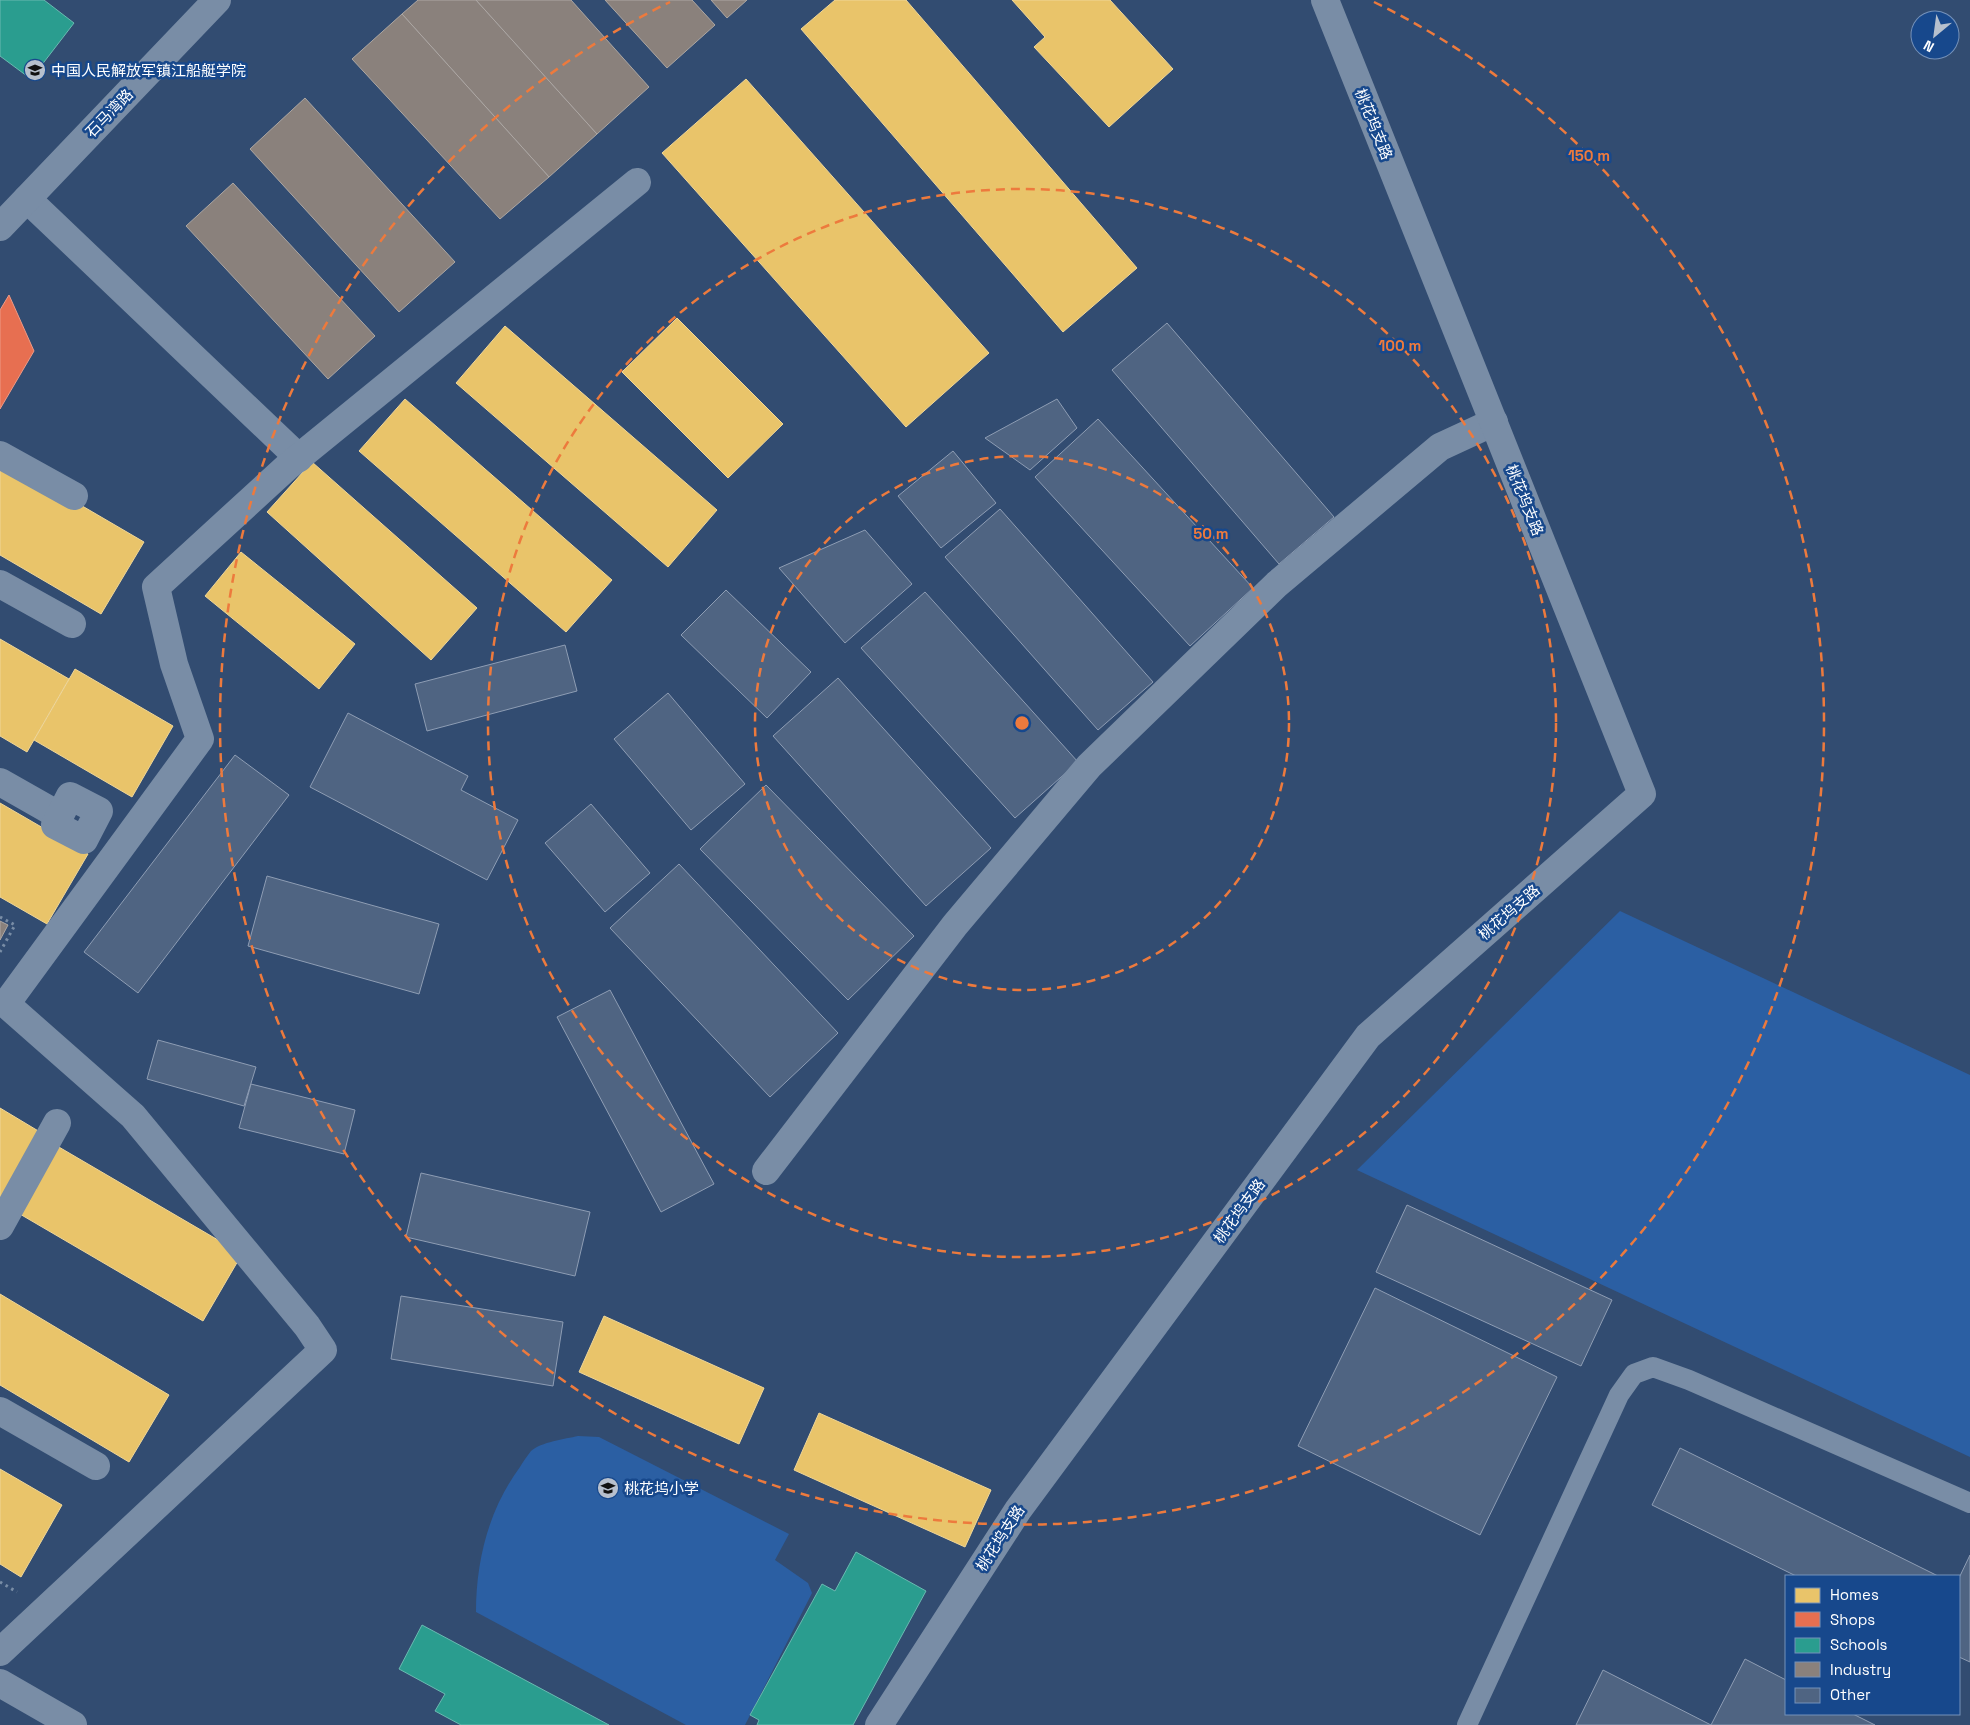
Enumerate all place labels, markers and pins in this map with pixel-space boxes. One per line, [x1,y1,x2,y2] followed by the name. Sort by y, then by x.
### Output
[23,58,47,82] school or university icon: 中国人民解放军镇江船艇学院
[51,61,246,80] place label: 中国人民解放军镇江船艇学院
[1013,714,1031,732] centre of rings
[596,1476,620,1500] school or university icon: 桃花坞小学
[624,1479,699,1498] place label: 桃花坞小学

